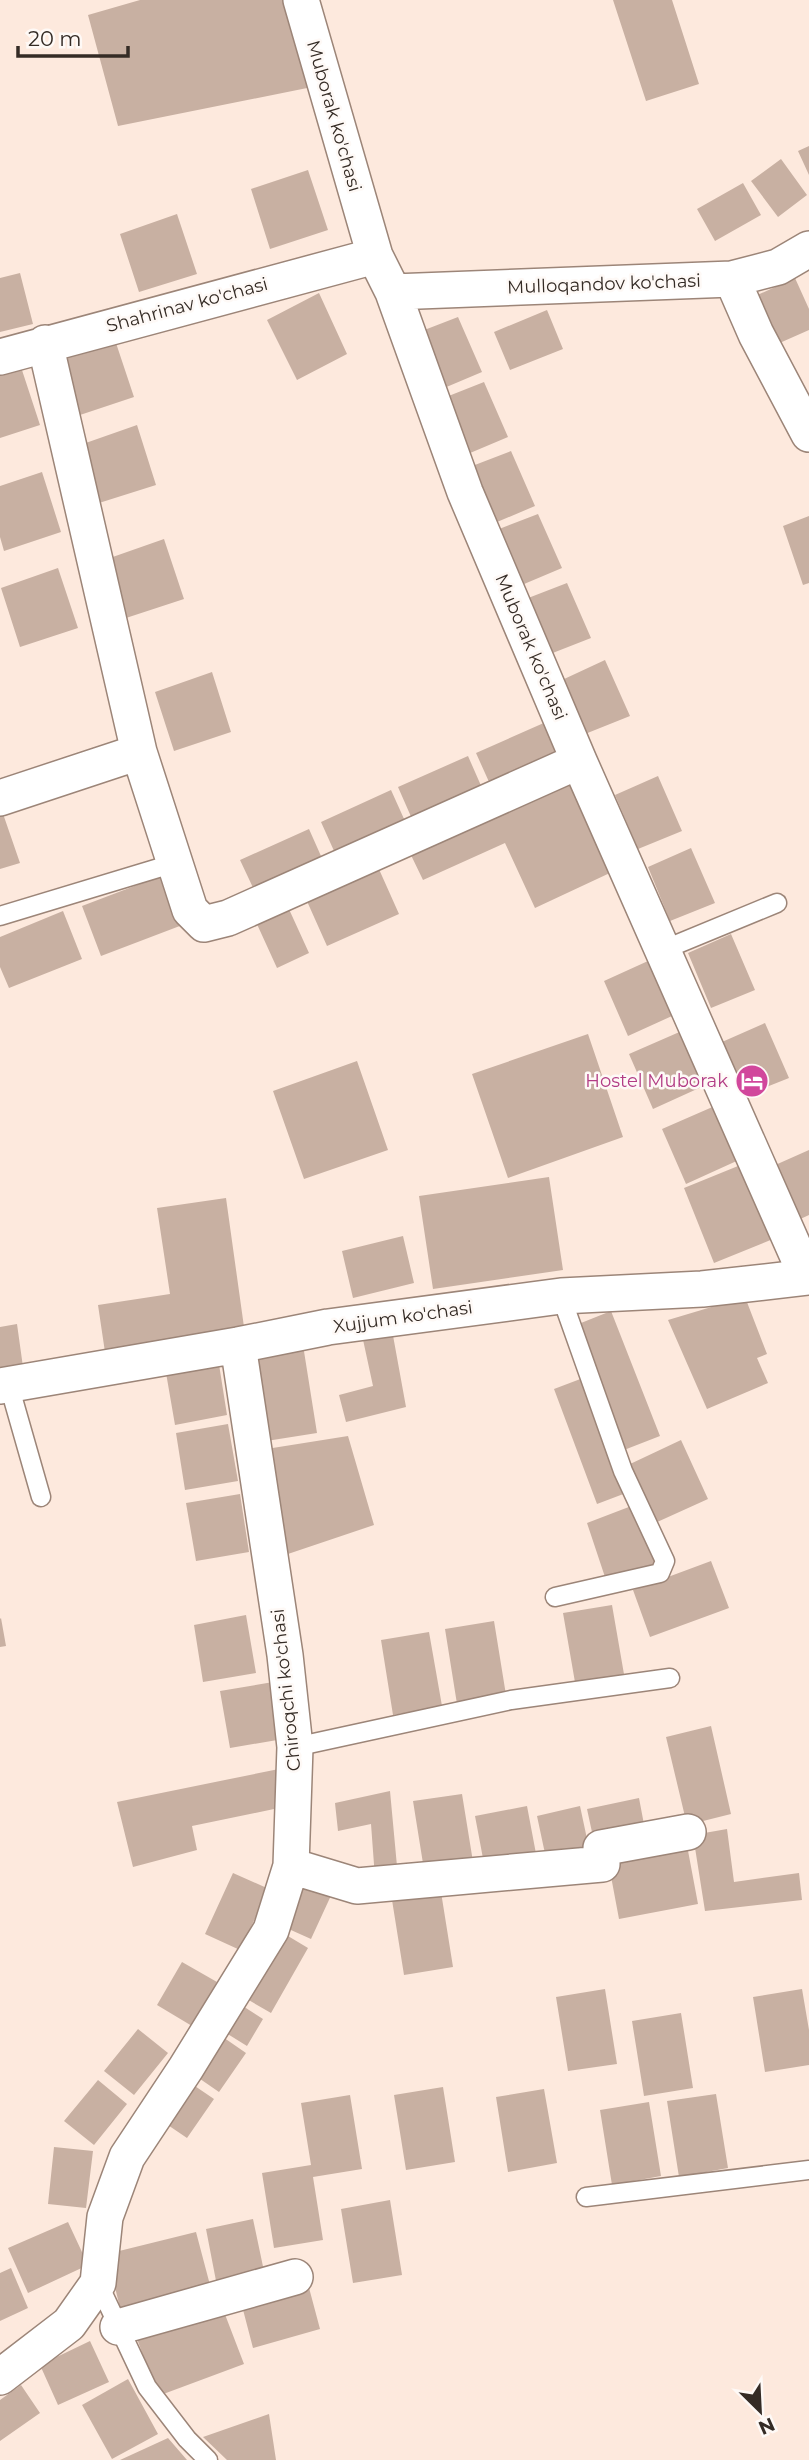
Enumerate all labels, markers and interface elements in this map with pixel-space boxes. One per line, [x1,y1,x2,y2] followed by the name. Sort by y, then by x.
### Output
[18,14,128,58] scale bar
[28,26,82,51] text: 20 m
[302,38,366,194] street label: Muborak ko'chasi
[507,270,701,298] street label: Mulloqandov ko'chasi
[104,273,270,337] street label: Shahrinav ko'chasi
[490,571,572,723] street label: Muborak ko'chasi
[733,1062,771,1100] hotel icon: Hostel Muborak
[585,1070,728,1092] place label: Hostel Muborak
[332,1296,474,1338] street label: Xujjum ko'chasi
[267,1608,305,1772] street label: Chiroqchi ko'chasi
[725,2376,795,2446] north arrow
[755,2412,778,2440] text: N

